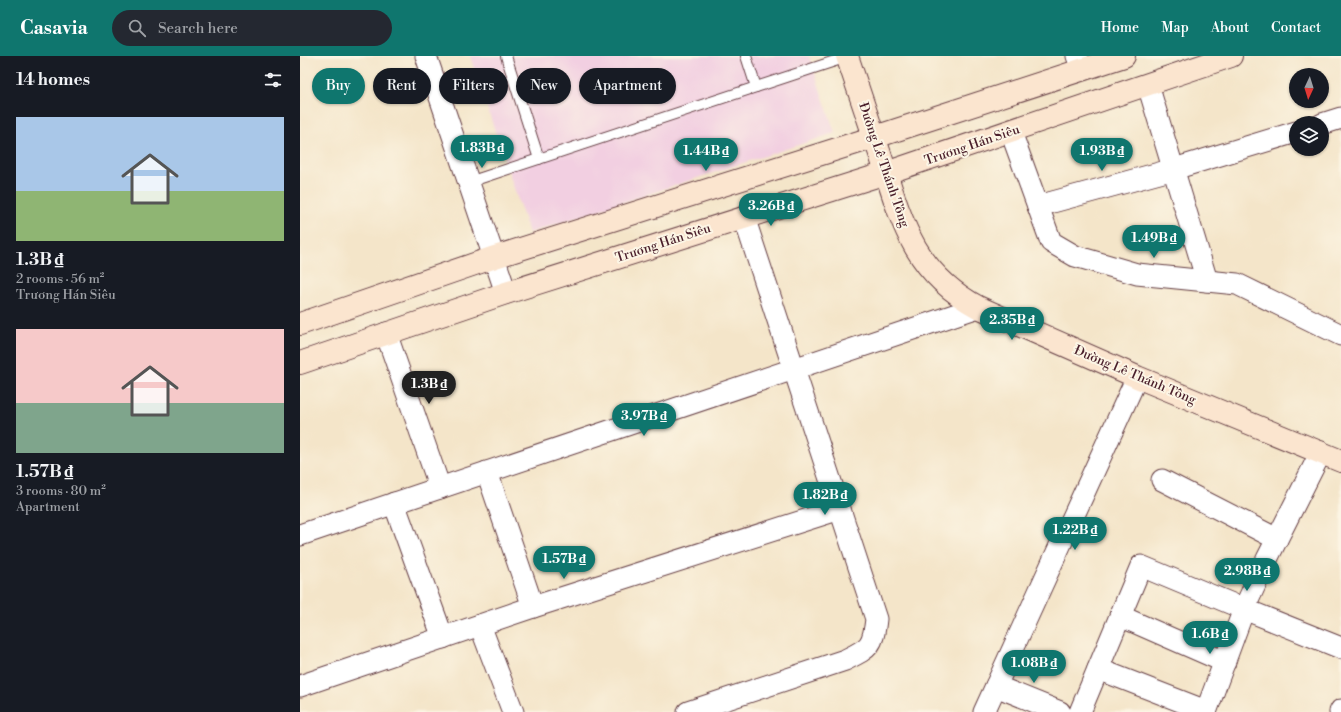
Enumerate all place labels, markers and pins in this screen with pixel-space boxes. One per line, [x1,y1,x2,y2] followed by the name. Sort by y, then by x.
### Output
[445,135,519,169] pin: 1.83B ₫
[669,138,743,172] pin: 1.44B ₫
[1065,138,1139,172] pin: 1.93B ₫
[734,193,808,227] pin: 3.26B ₫
[1117,225,1191,259] pin: 1.49B ₫
[975,307,1049,341] pin: 2.35B ₫
[396,371,462,405] pin: 1.3B ₫
[607,403,681,437] pin: 3.97B ₫
[788,482,862,516] pin: 1.82B ₫
[1038,517,1112,551] pin: 1.22B ₫
[527,546,601,580] pin: 1.57B ₫
[1210,558,1284,592] pin: 2.98B ₫
[1177,621,1243,655] pin: 1.6B ₫
[997,650,1071,684] pin: 1.08B ₫

